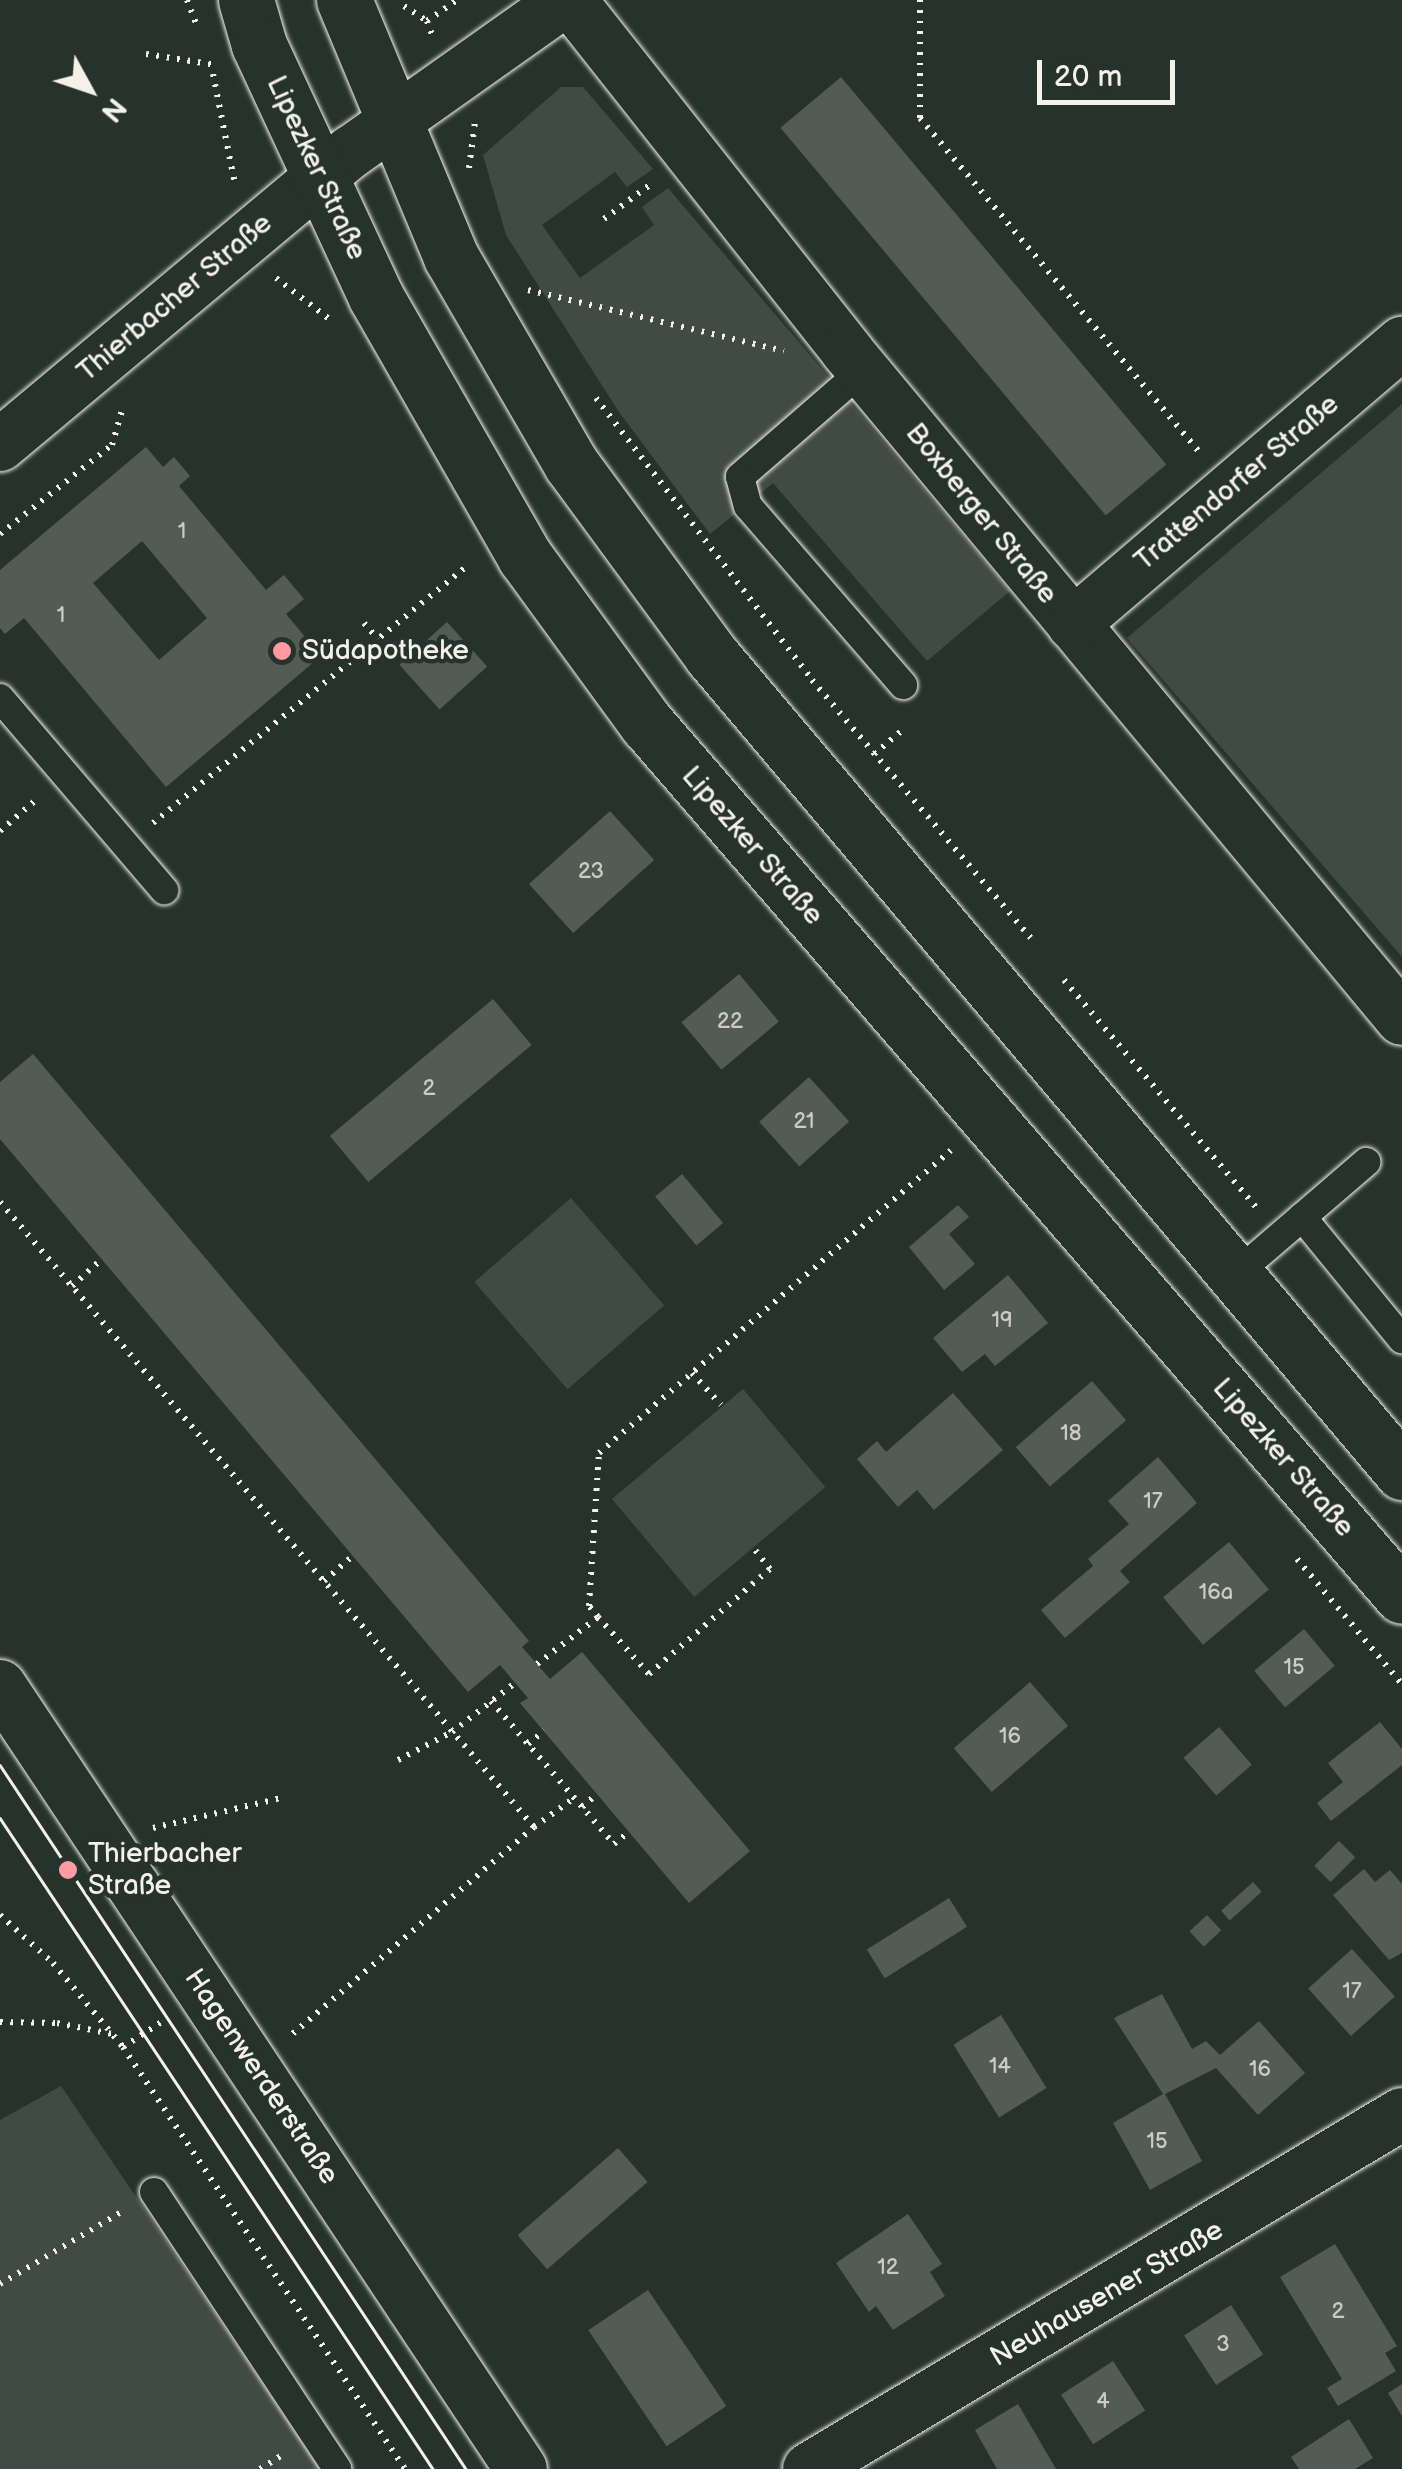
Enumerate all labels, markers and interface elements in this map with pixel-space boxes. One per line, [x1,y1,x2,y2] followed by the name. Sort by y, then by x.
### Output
[40,40,140,140] north arrow
[1042,40,1180,102] scale bar
[1054,59,1122,95] text: 20 m
[259,70,373,266] street label: Lipezker Straße
[94,91,133,128] text: N
[71,207,279,389] street label: Thierbacher Straße
[1128,388,1346,578] street label: Trattendorfer Straße
[898,417,1064,611] street label: Boxberger Straße
[178,519,186,545] house number: 1
[57,603,65,629] house number: 1
[302,634,469,668] place label: Südapotheke
[271,640,293,662] marker: Südapotheke
[674,760,830,932] street label: Lipezker Straße
[578,859,604,885] house number: 23
[717,1009,743,1035] house number: 22
[423,1076,435,1102] house number: 2
[793,1109,815,1135] house number: 21
[991,1308,1013,1334] house number: 19
[1205,1372,1361,1544] street label: Lipezker Straße
[1060,1421,1082,1447] house number: 18
[1143,1489,1163,1515] house number: 17
[1199,1580,1233,1606] house number: 16a
[1283,1655,1305,1681] house number: 15
[999,1724,1021,1750] house number: 16
[88,1837,242,1903] place label: Thierbacher Straße
[57,1859,79,1881] marker: Thierbacher Straße
[177,1963,345,2191] street label: Hagenwerderstraße
[1342,1979,1362,2005] house number: 17
[989,2054,1011,2080] house number: 14
[1249,2057,1271,2083] house number: 16
[1146,2129,1168,2155] house number: 15
[984,2213,1230,2375] street label: Neuhausener Straße
[877,2255,899,2281] house number: 12
[1332,2299,1344,2325] house number: 2
[1216,2332,1230,2358] house number: 3
[1096,2389,1110,2415] house number: 4

